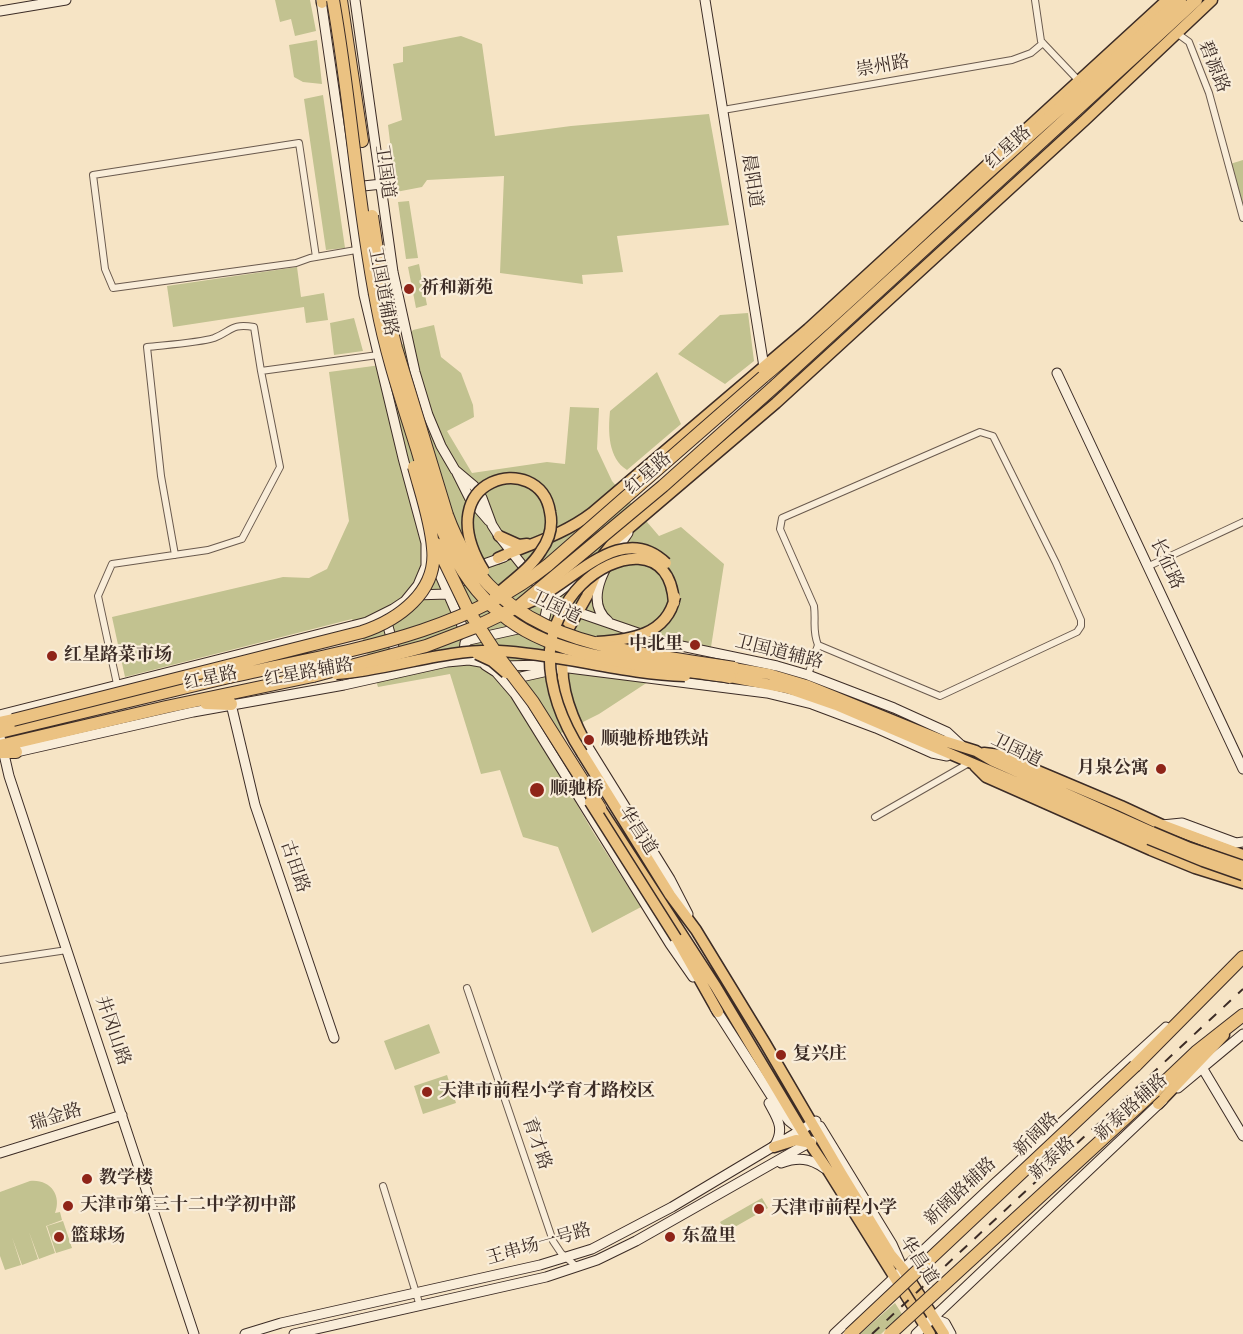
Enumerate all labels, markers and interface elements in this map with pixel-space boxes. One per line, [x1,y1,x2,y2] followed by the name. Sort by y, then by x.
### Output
[1193,38,1233,96] street label: 碧源路
[855,52,911,82] street label: 崇州路
[982,122,1036,174] street label: 红星路
[370,144,398,200] street label: 卫国道
[736,153,766,209] street label: 晨阳道
[363,246,401,338] street label: 卫国道辅路
[421,278,493,300] place label: 祈和新苑
[402,282,416,296] marker: 祈和新苑
[622,448,676,500] street label: 红星路
[1145,535,1187,593] street label: 长征路
[526,586,584,630] street label: 卫国道
[733,632,825,674] street label: 卫国道辅路
[629,634,683,656] place label: 中北里
[688,638,702,652] marker: 中北里
[64,645,172,667] place label: 红星路菜市场
[45,649,59,663] marker: 红星路菜市场
[263,655,355,691] street label: 红星路辅路
[182,663,240,695] street label: 红星路
[601,729,709,751] place label: 顺驰桥地铁站
[987,729,1045,773] street label: 卫国道
[582,733,596,747] marker: 顺驰桥地铁站
[1077,758,1149,780] place label: 月泉公寓
[1154,762,1168,776] marker: 月泉公寓
[550,779,604,801] place label: 顺驰桥
[528,781,546,799] marker: 顺驰桥
[613,802,661,860] street label: 华昌道
[275,838,313,896] street label: 古田路
[90,993,134,1069] street label: 井冈山路
[793,1044,847,1066] place label: 复兴庄
[774,1048,788,1062] marker: 复兴庄
[1091,1070,1173,1146] street label: 新泰路辅路
[439,1081,655,1103] place label: 天津市前程小学育才路校区
[420,1085,434,1099] marker: 天津市前程小学育才路校区
[27,1100,85,1136] street label: 瑞金路
[1010,1108,1064,1162] street label: 新阔路
[517,1115,555,1173] street label: 育才路
[1026,1133,1080,1185] street label: 新泰路
[921,1153,1001,1231] street label: 新阔路辅路
[99,1168,153,1190] place label: 教学楼
[80,1172,94,1186] marker: 教学楼
[80,1195,296,1217] place label: 天津市第三十二中学初中部
[771,1198,897,1220] place label: 天津市前程小学
[61,1199,75,1213] marker: 天津市第三十二中学初中部
[752,1202,766,1216] marker: 天津市前程小学
[484,1220,594,1270] street label: 王串场一号路
[71,1226,125,1248] place label: 篮球场
[682,1226,736,1248] place label: 东盈里
[52,1230,66,1244] marker: 篮球场
[663,1230,677,1244] marker: 东盈里
[894,1233,942,1289] street label: 华昌道

